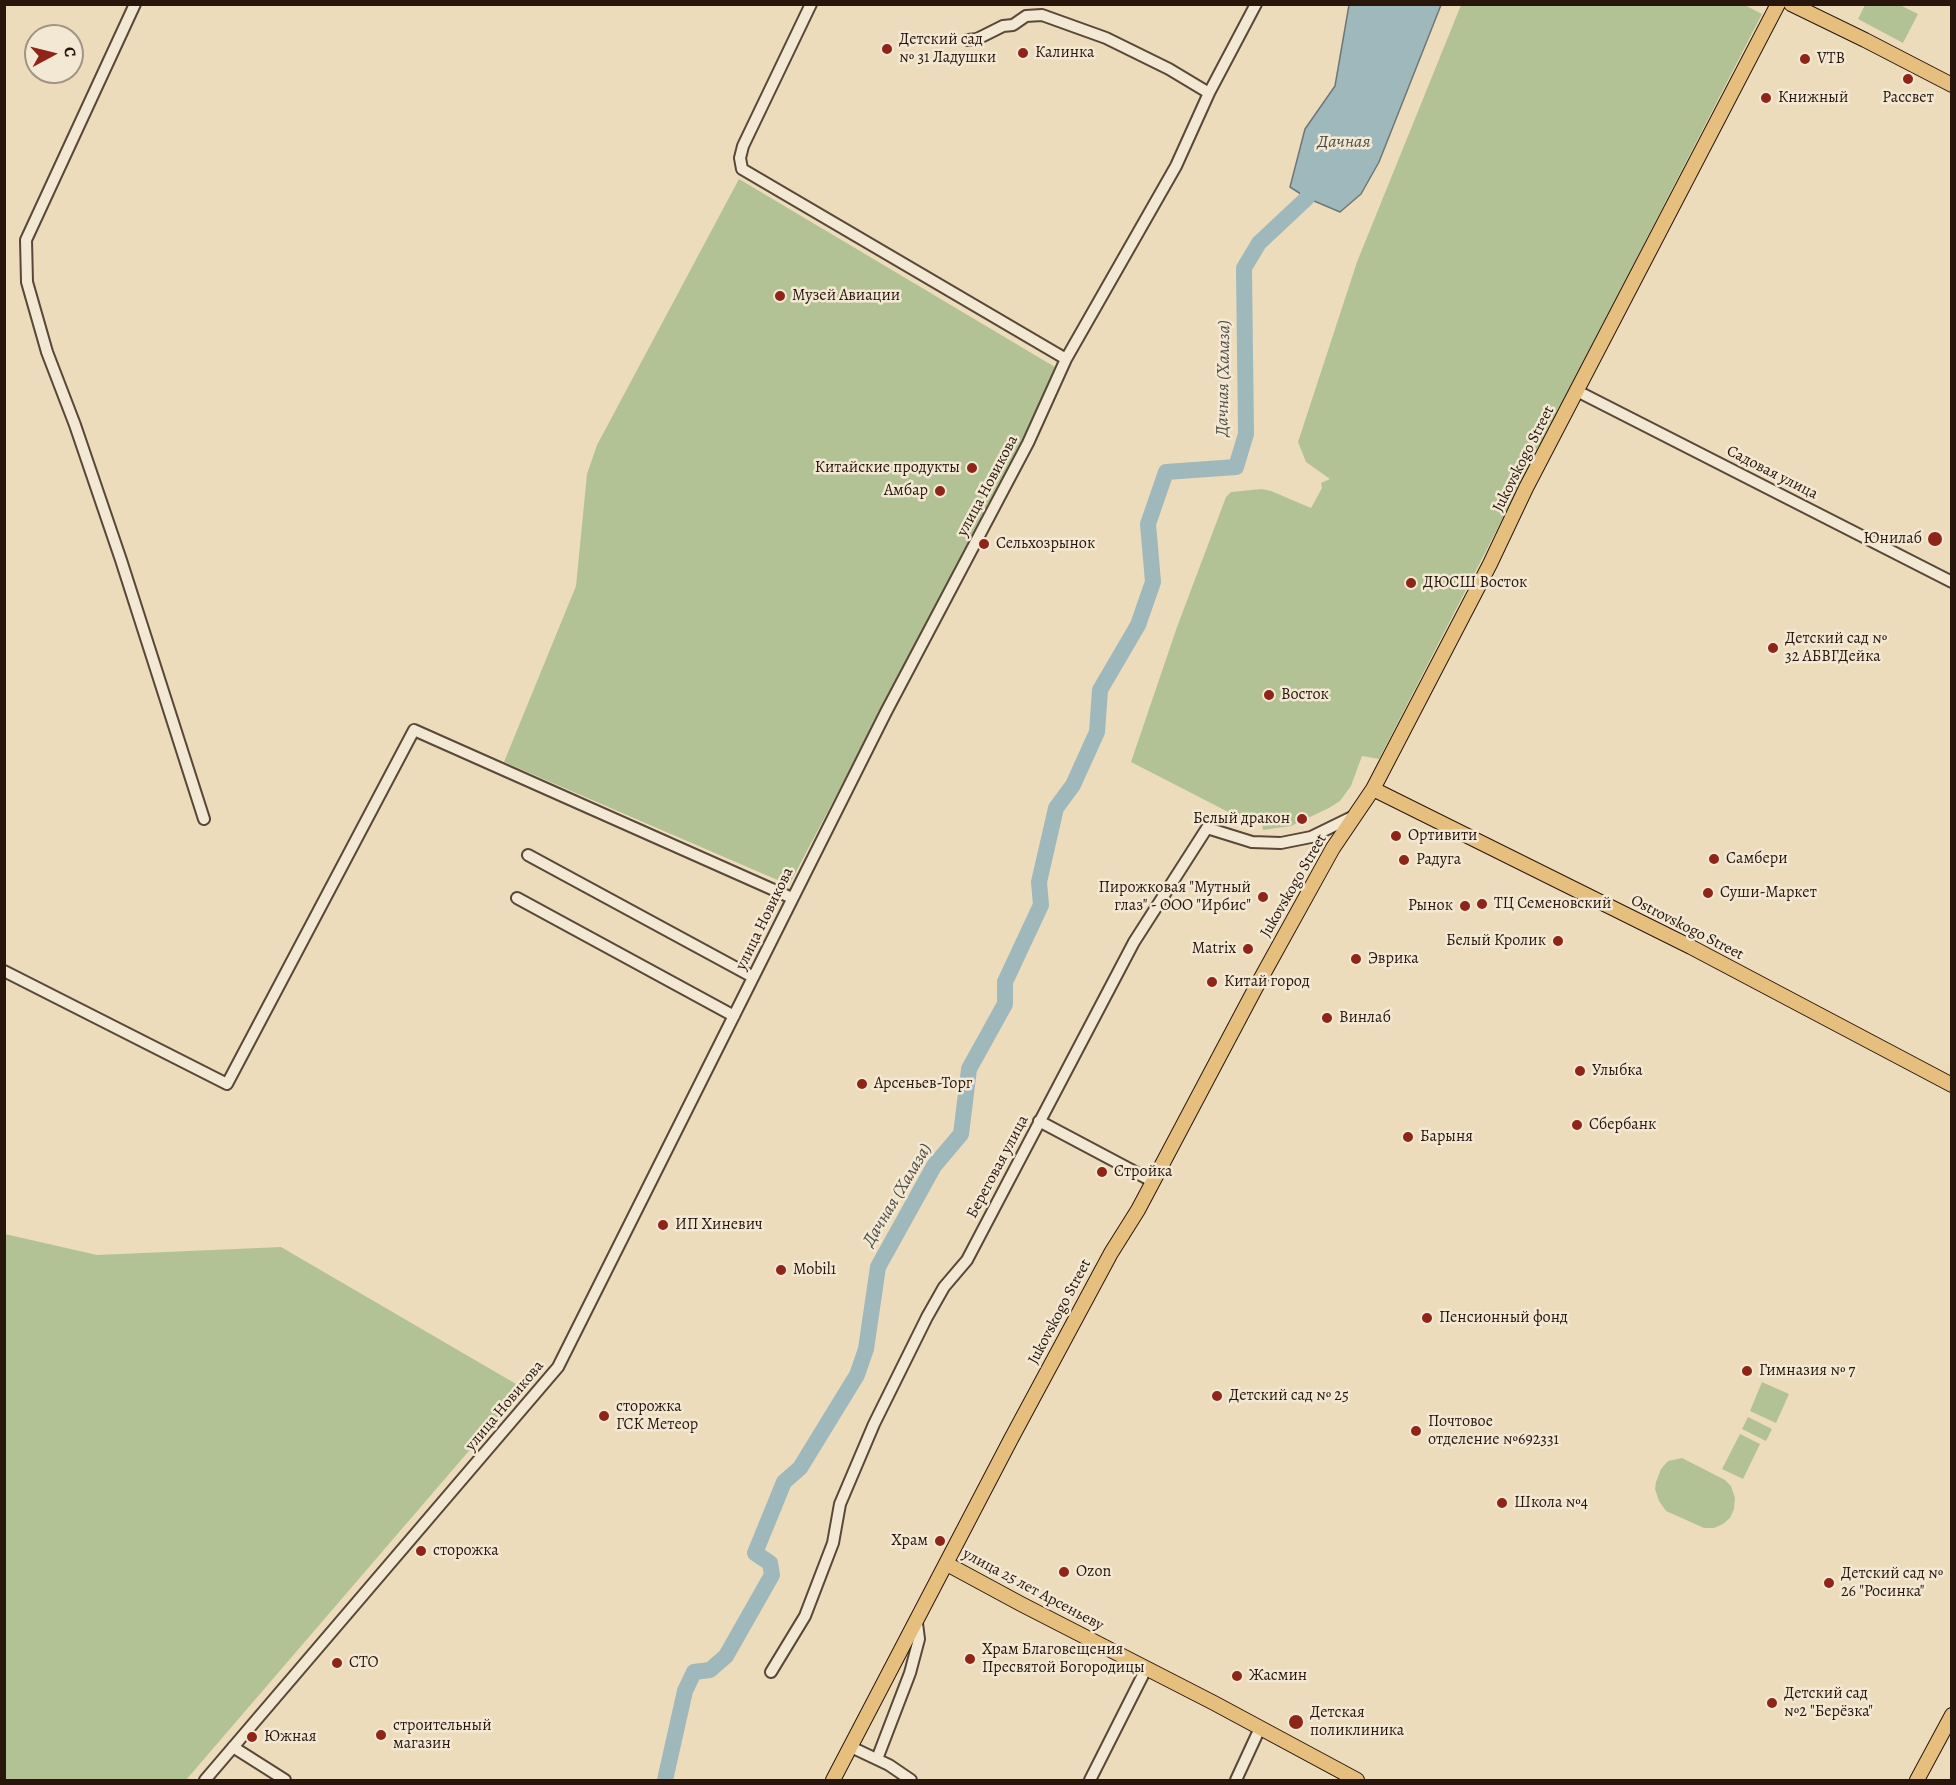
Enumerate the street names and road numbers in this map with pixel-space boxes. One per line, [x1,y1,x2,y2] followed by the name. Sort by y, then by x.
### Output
[1489,403,1559,515] street label: Jukovskogo Street
[953,432,1023,540] street label: улица Новикова
[1723,442,1821,504] street label: Садовая улица
[1257,831,1331,941] street label: Jukovskogo Street
[732,865,798,973] street label: улица Новикова
[1627,891,1747,965] street label: Ostrovskogo Street
[963,1112,1033,1222] street label: Береговая улица
[1024,1256,1096,1368] street label: Jukovskogo Street
[462,1357,548,1455] street label: улица Новикова
[959,1545,1107,1635] street label: улица 25 лет Арсеньеву

